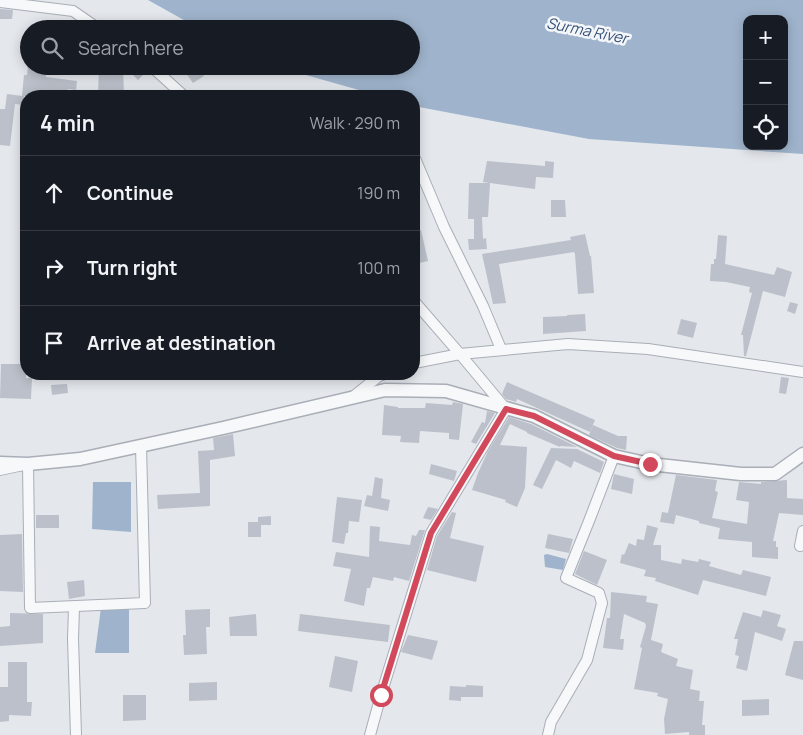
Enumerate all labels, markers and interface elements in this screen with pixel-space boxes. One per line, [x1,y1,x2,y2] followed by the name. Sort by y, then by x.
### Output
[545,12,632,49] water label: Surma River
[743,15,788,150] map controls
[743,15,788,60] button: +
[20,20,420,75] search box
[38,34,66,62] icon: search
[78,35,184,61] text: Search here
[743,60,788,105] button: −
[743,105,788,150] button: locate
[40,109,95,137] text: 4 min
[310,112,400,134] text: Walk · 290 m
[40,179,68,207] icon: ahead
[87,180,173,206] text: Continue
[357,182,400,204] text: 190 m
[40,254,68,282] icon: right
[87,255,177,281] text: Turn right
[357,257,400,279] text: 100 m
[40,329,68,357] icon: arrive
[87,330,276,356] text: Arrive at destination
[639,453,662,476] route end
[370,684,393,707] route start

